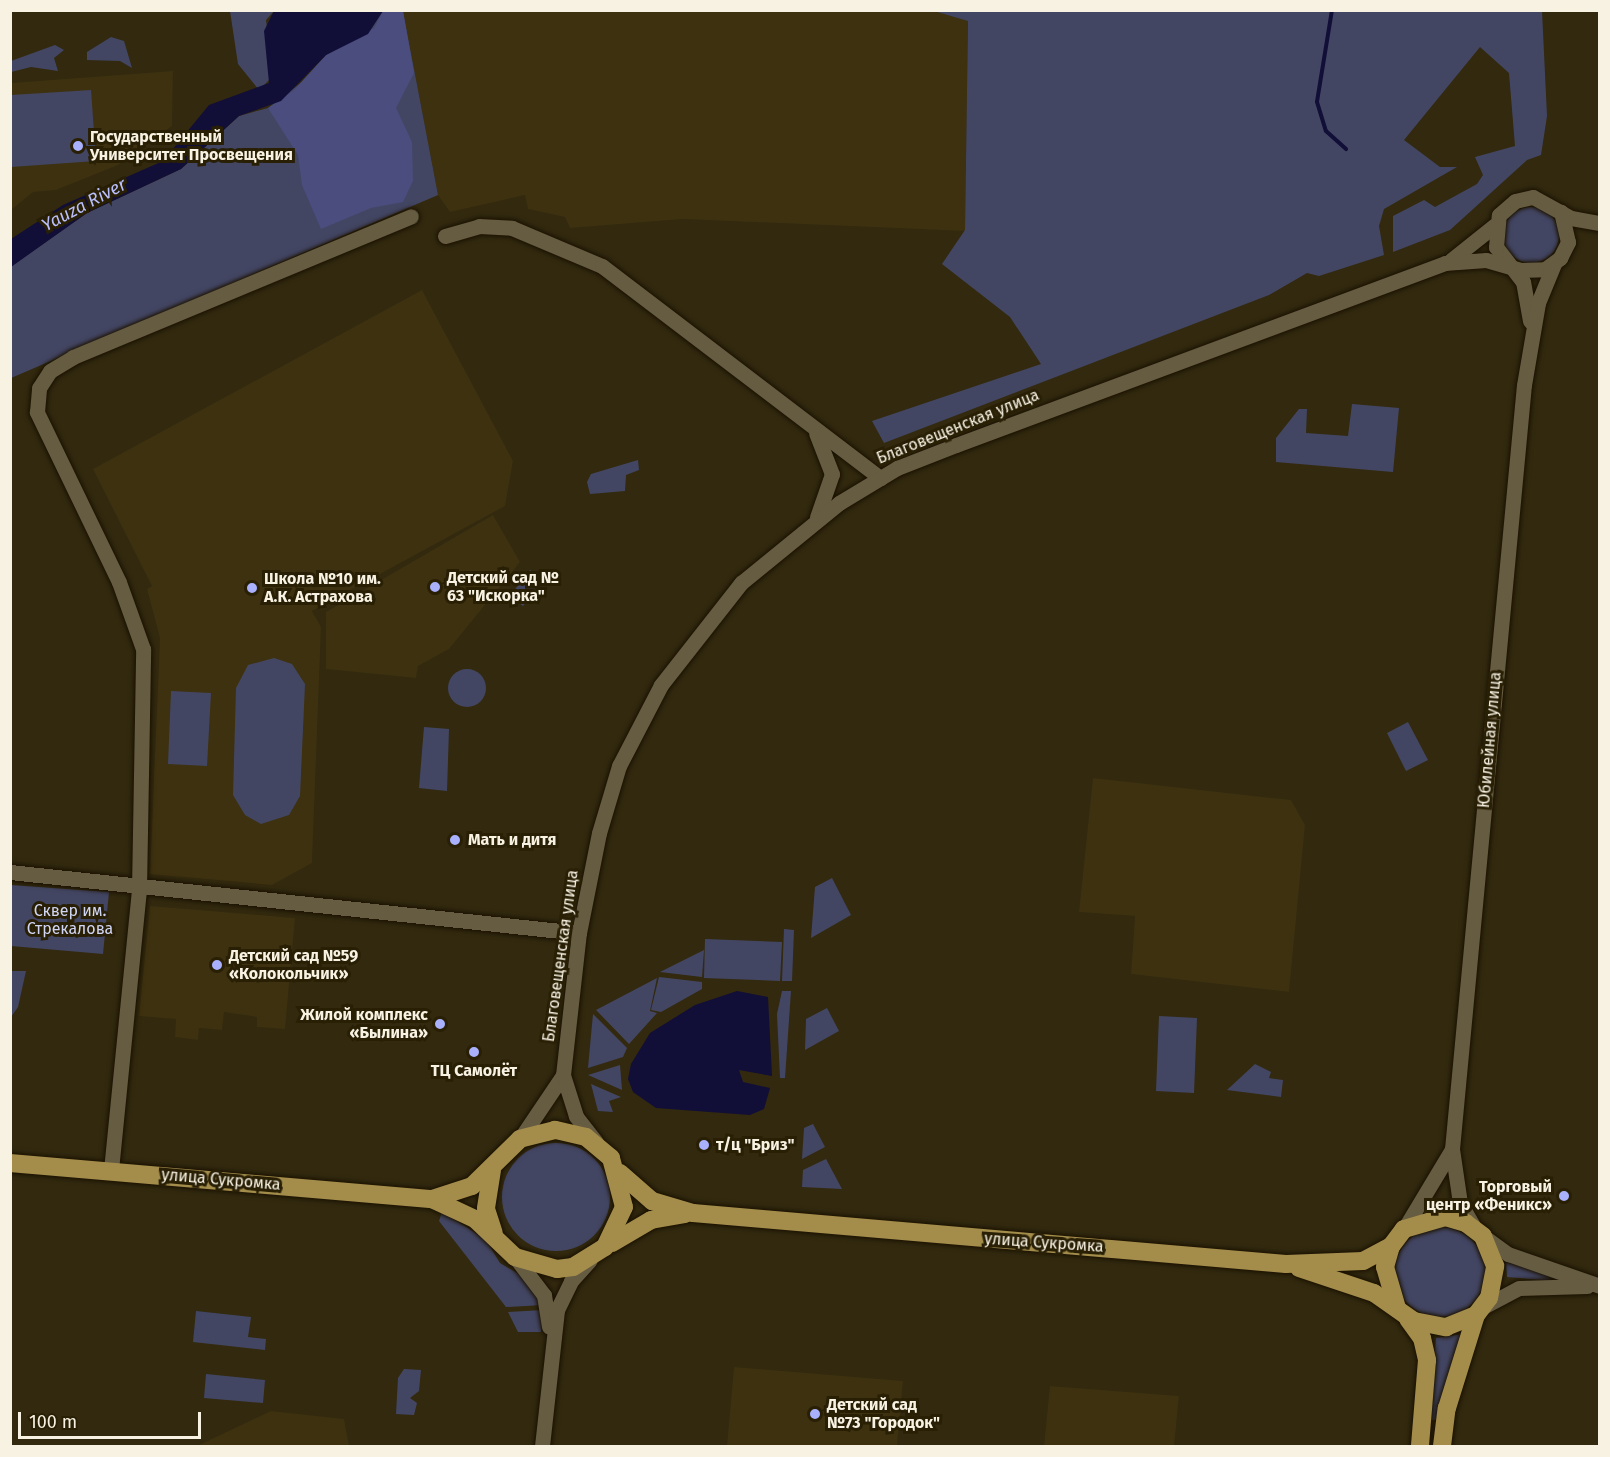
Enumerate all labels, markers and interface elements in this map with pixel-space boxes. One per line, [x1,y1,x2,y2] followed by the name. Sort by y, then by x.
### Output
[90,127,293,165] place label: Государственный Университет Просвещения
[71,139,85,153] marker: Государственный Университет Просвещения
[38,174,130,236] water label: Yauza River
[874,386,1042,468] street label: Благовещенская улица
[447,568,559,606] place label: Детский сад № 63 "Искорка"
[264,569,381,607] place label: Школа №10 им. А.К. Астрахова
[428,580,442,594] marker: Детский сад № 63 "Искорка"
[245,581,259,595] marker: Школа №10 им. А.К. Астрахова
[1474,671,1506,809] street label: Юбилейная улица
[468,830,556,850] place label: Мать и дитя
[446,831,464,849] marker: Мать и дитя
[539,869,583,1043] street label: Благовещенская улица
[27,901,113,939] park label: Сквер им. Стрекалова
[229,946,358,984] place label: Детский сад №59 «Колокольчик»
[210,958,224,972] marker: Детский сад №59 «Колокольчик»
[300,1005,428,1043] place label: Жилой комплекс «Былина»
[433,1017,447,1031] marker: Жилой комплекс «Былина»
[467,1045,481,1059] marker: ТЦ Самолёт
[431,1061,517,1081] place label: ТЦ Самолёт
[716,1135,795,1155] place label: т/ц "Бриз"
[697,1138,711,1152] marker: т/ц "Бриз"
[161,1165,281,1195] street label: улица Сукромка
[1426,1177,1552,1215] place label: Торговый центр «Феникс»
[1557,1189,1571,1203] marker: Торговый центр «Феникс»
[984,1229,1104,1257] street label: улица Сукромка
[827,1395,940,1433] place label: Детский сад №73 "Городок"
[21,1400,204,1438] scale bar
[808,1407,822,1421] marker: Детский сад №73 "Городок"
[29,1411,77,1433] text: 100 m

